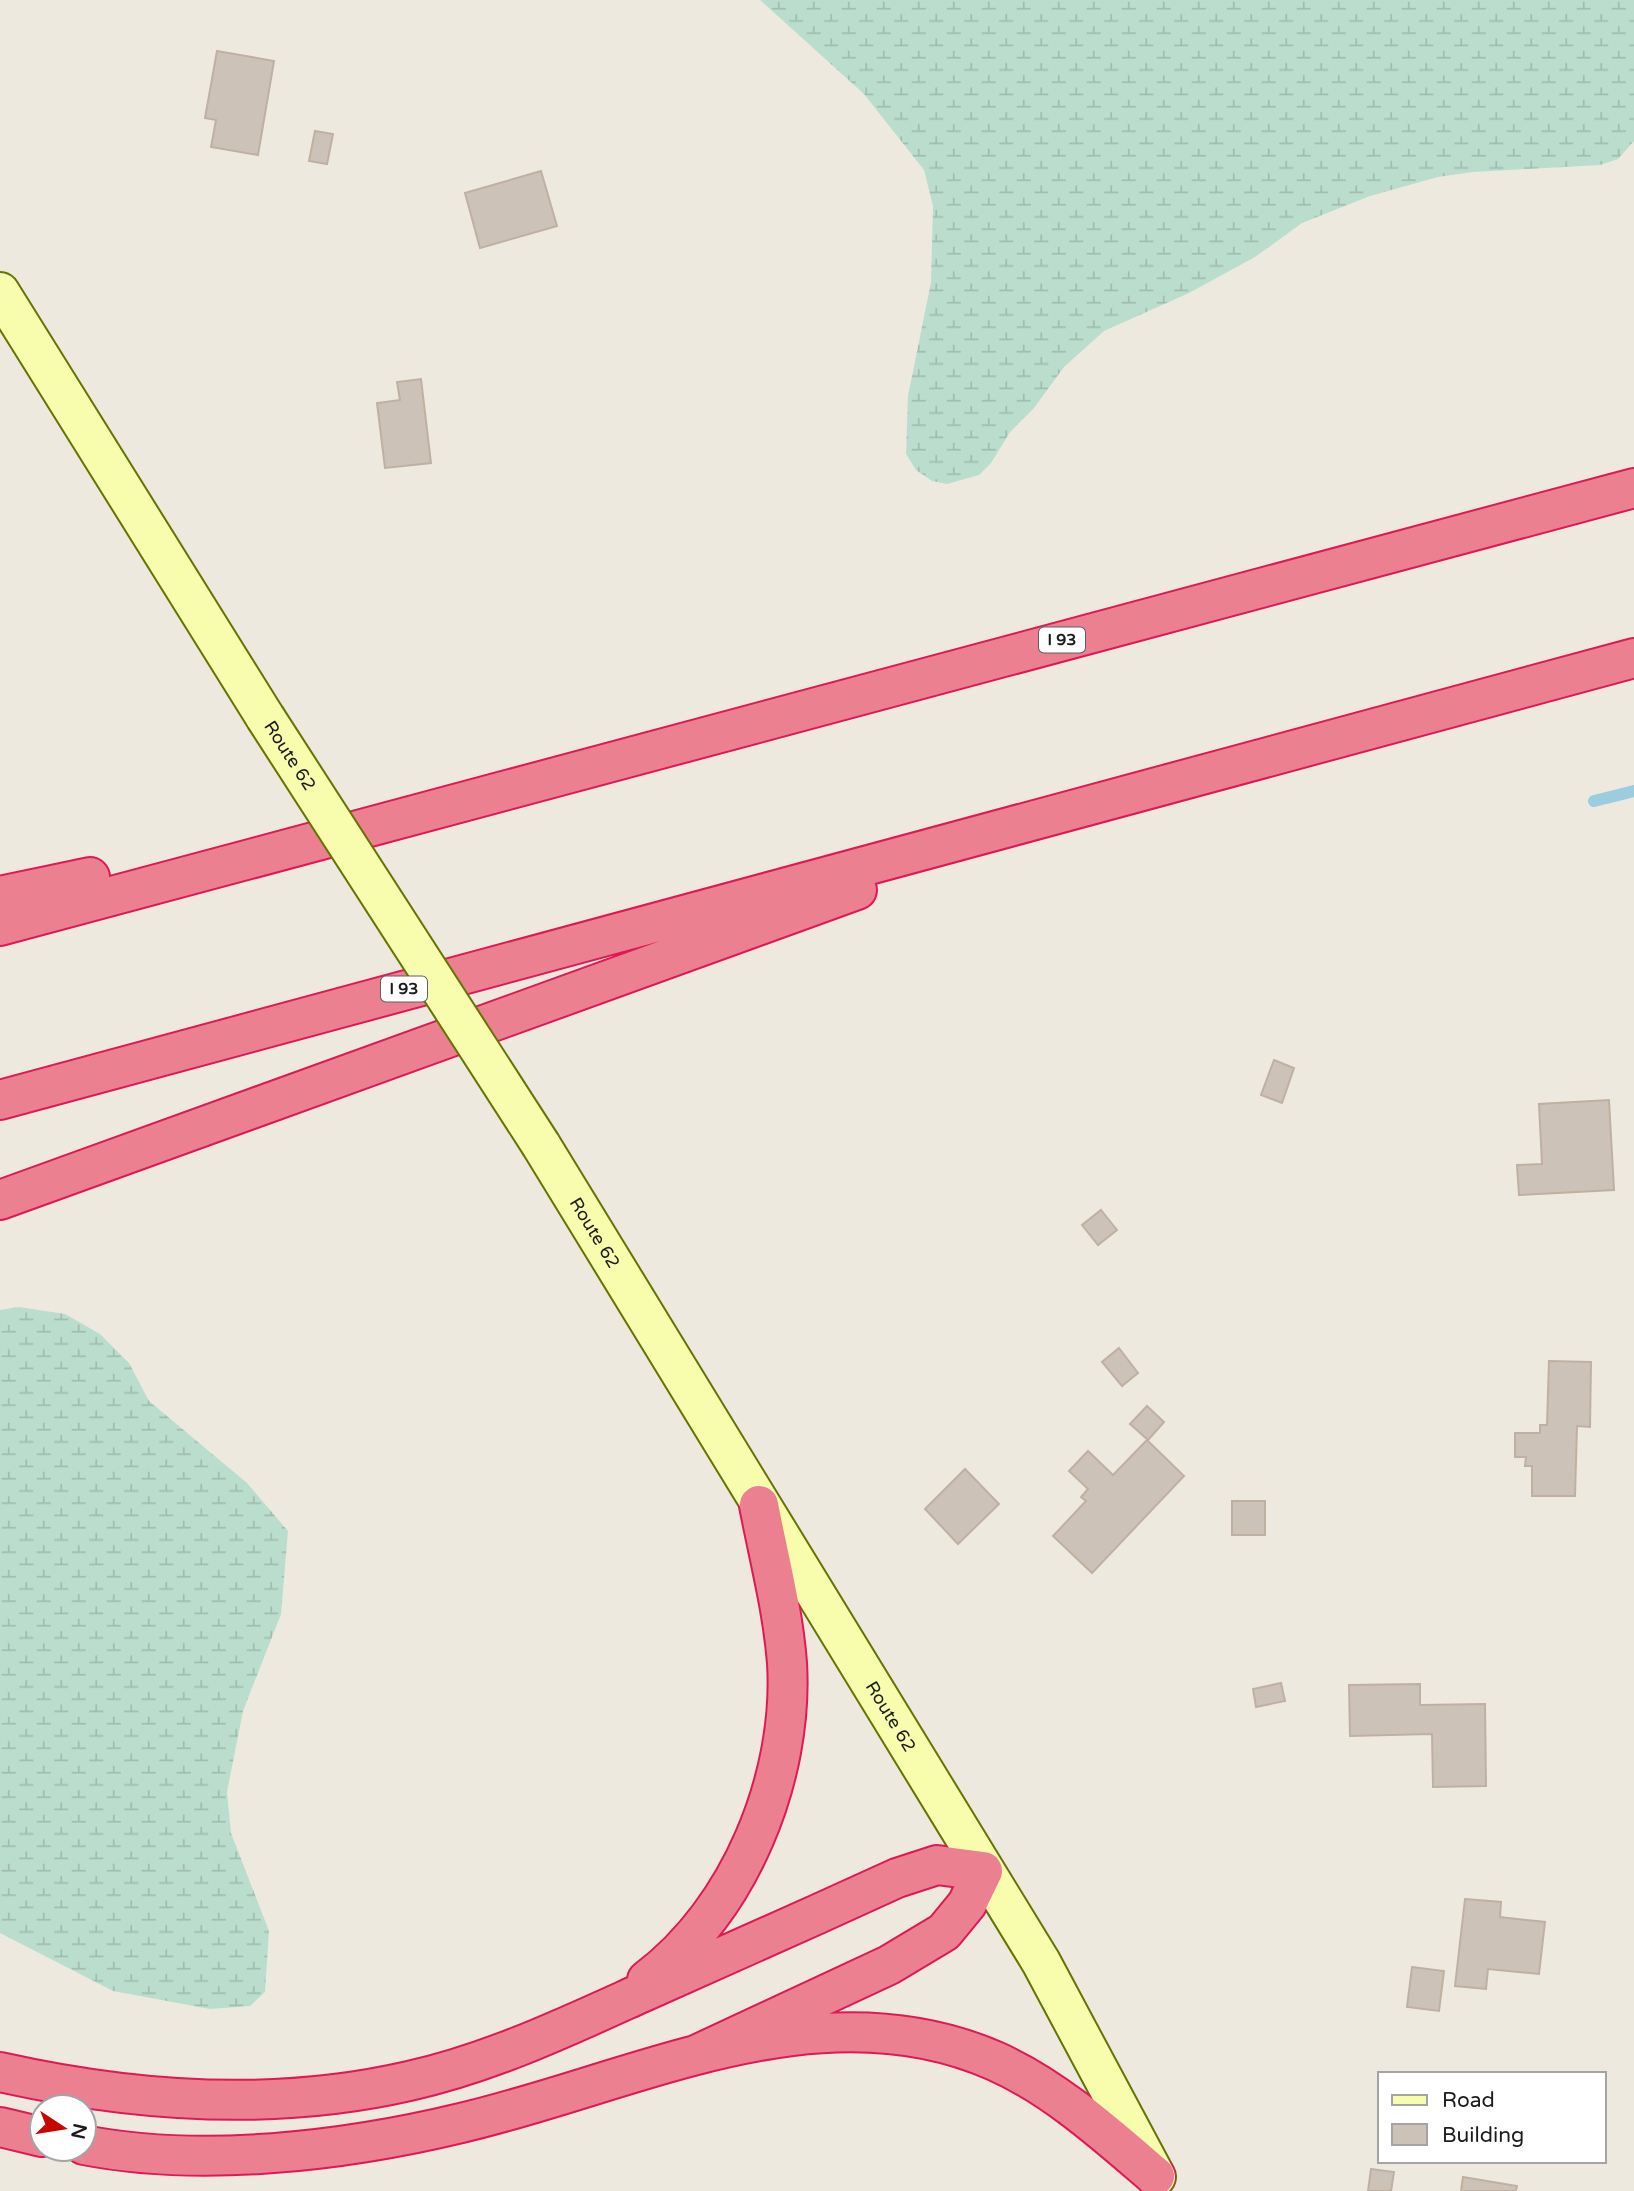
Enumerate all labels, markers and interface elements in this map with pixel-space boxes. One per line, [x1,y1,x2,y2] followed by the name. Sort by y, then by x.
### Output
[1039,628,1085,652] road number: I 93
[259,716,321,795] street label: Route 62
[381,976,427,1001] road number: I 93
[565,1193,625,1272] street label: Route 62
[861,1677,921,1756] street label: Route 62
[1378,2072,1606,2163] legend
[1442,2088,1495,2113] text: Road
[28,2093,98,2163] north arrow
[66,2122,91,2141] text: N
[1442,2123,1524,2148] text: Building

